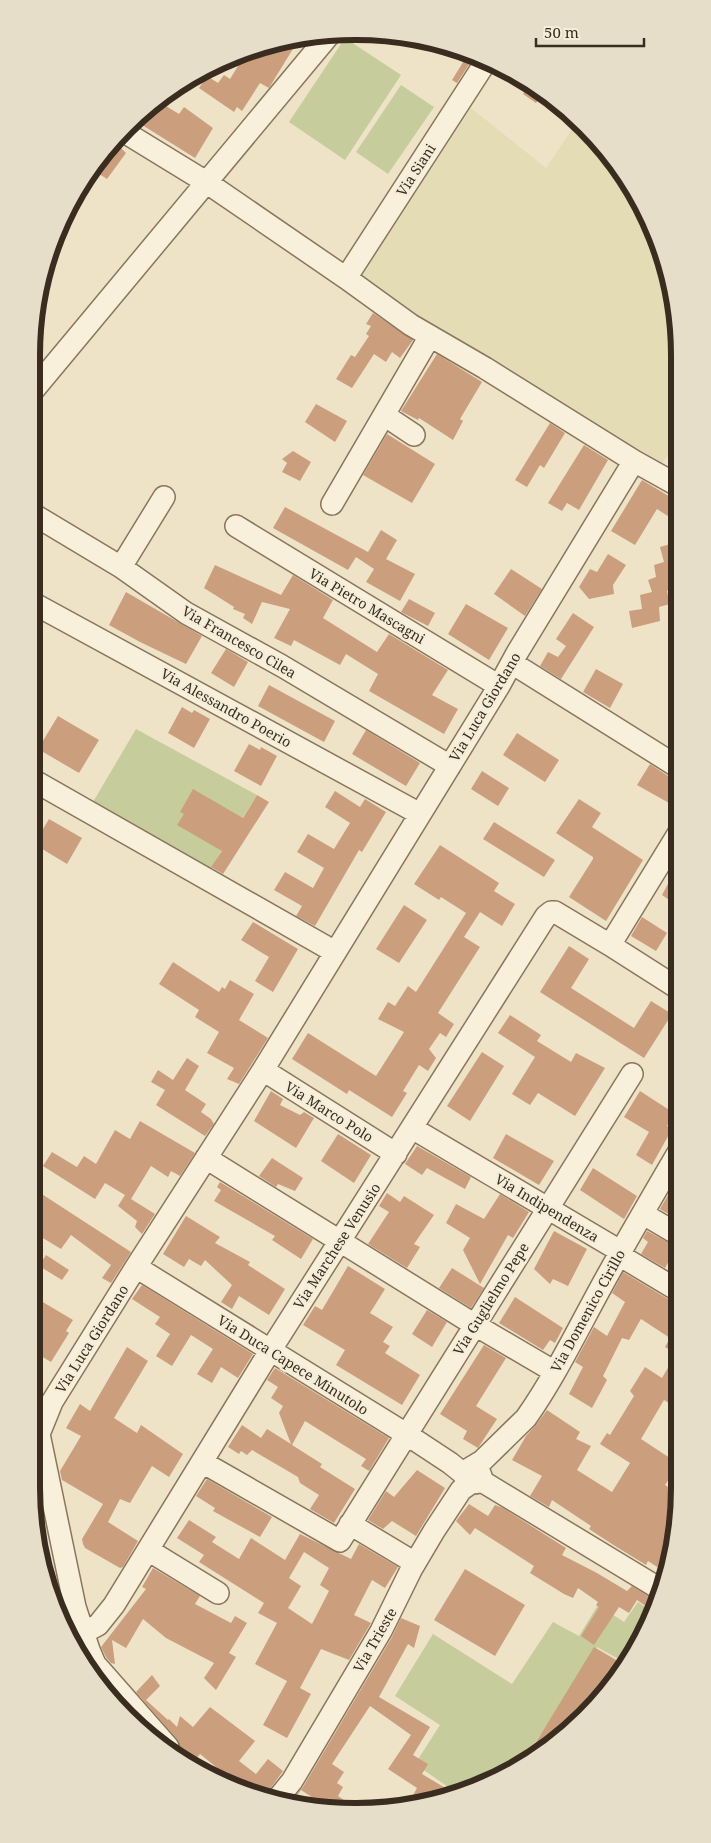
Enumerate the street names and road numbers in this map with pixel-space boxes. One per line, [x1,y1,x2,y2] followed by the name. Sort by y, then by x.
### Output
[392,139,440,200] street label: Via Siani
[306,563,429,648] street label: Via Pietro Mascagni
[179,601,300,682] street label: Via Francesco Cilea
[444,649,525,765] street label: Via Luca Giordano
[157,664,295,751] street label: Via Alessandro Poerio
[282,1077,377,1146] street label: Via Marco Polo
[492,1169,603,1246] street label: Via Indipendenza
[289,1179,384,1312] street label: Via Marchese Venusio
[448,1239,533,1359] street label: Via Guglielmo Pepe
[546,1246,629,1375] street label: Via Domenico Cirillo
[51,1281,133,1396] street label: Via Luca Giordano
[214,1310,372,1419] street label: Via Duca Capece Minutolo
[349,1604,401,1675] street label: Via Trieste

